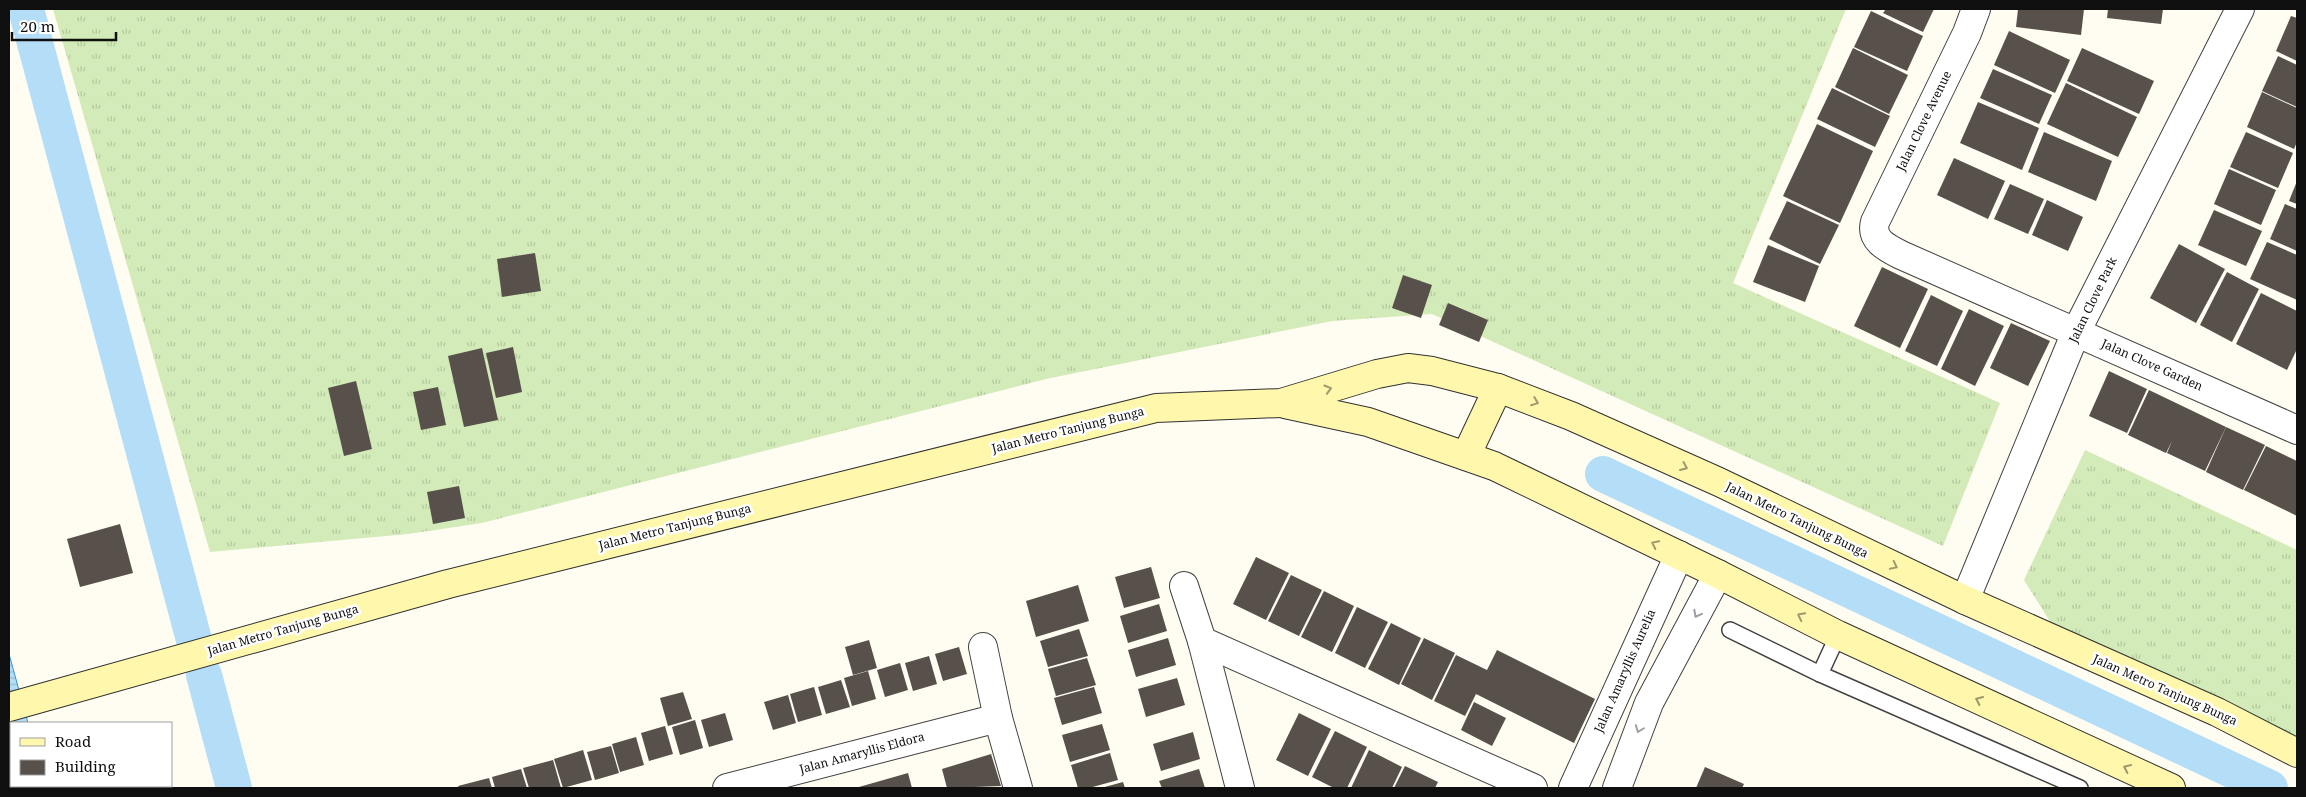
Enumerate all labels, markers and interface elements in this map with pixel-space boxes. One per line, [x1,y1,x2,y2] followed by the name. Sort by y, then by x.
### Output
[12,10,116,42] scale bar
[20,16,55,36] text: 20 m
[1891,68,1955,175] street label: Jalan Clove Avenue
[2064,253,2121,346] street label: Jalan Clove Park
[2098,334,2206,395] street label: Jalan Clove Garden
[1323,384,1331,394] one-way arrow
[1530,396,1539,406] one-way arrow
[989,402,1146,457] street label: Jalan Metro Tanjung Bunga
[1679,460,1688,471] one-way arrow
[1722,477,1871,562] street label: Jalan Metro Tanjung Bunga
[596,499,753,554] street label: Jalan Metro Tanjung Bunga
[1651,539,1660,550] one-way arrow
[1889,560,1898,571] one-way arrow
[204,600,361,660] street label: Jalan Metro Tanjung Bunga
[1589,606,1660,736] street label: Jalan Amaryllis Aurelia
[1693,608,1703,617] one-way arrow
[1797,612,1806,622] one-way arrow
[2089,650,2240,729] street label: Jalan Metro Tanjung Bunga
[1976,697,1985,707] one-way arrow
[10,722,172,787] legend
[1635,724,1645,732] one-way arrow
[796,728,927,778] street label: Jalan Amaryllis Eldora
[55,731,91,751] text: Road
[55,756,116,776] text: Building
[2123,764,2132,774] one-way arrow

